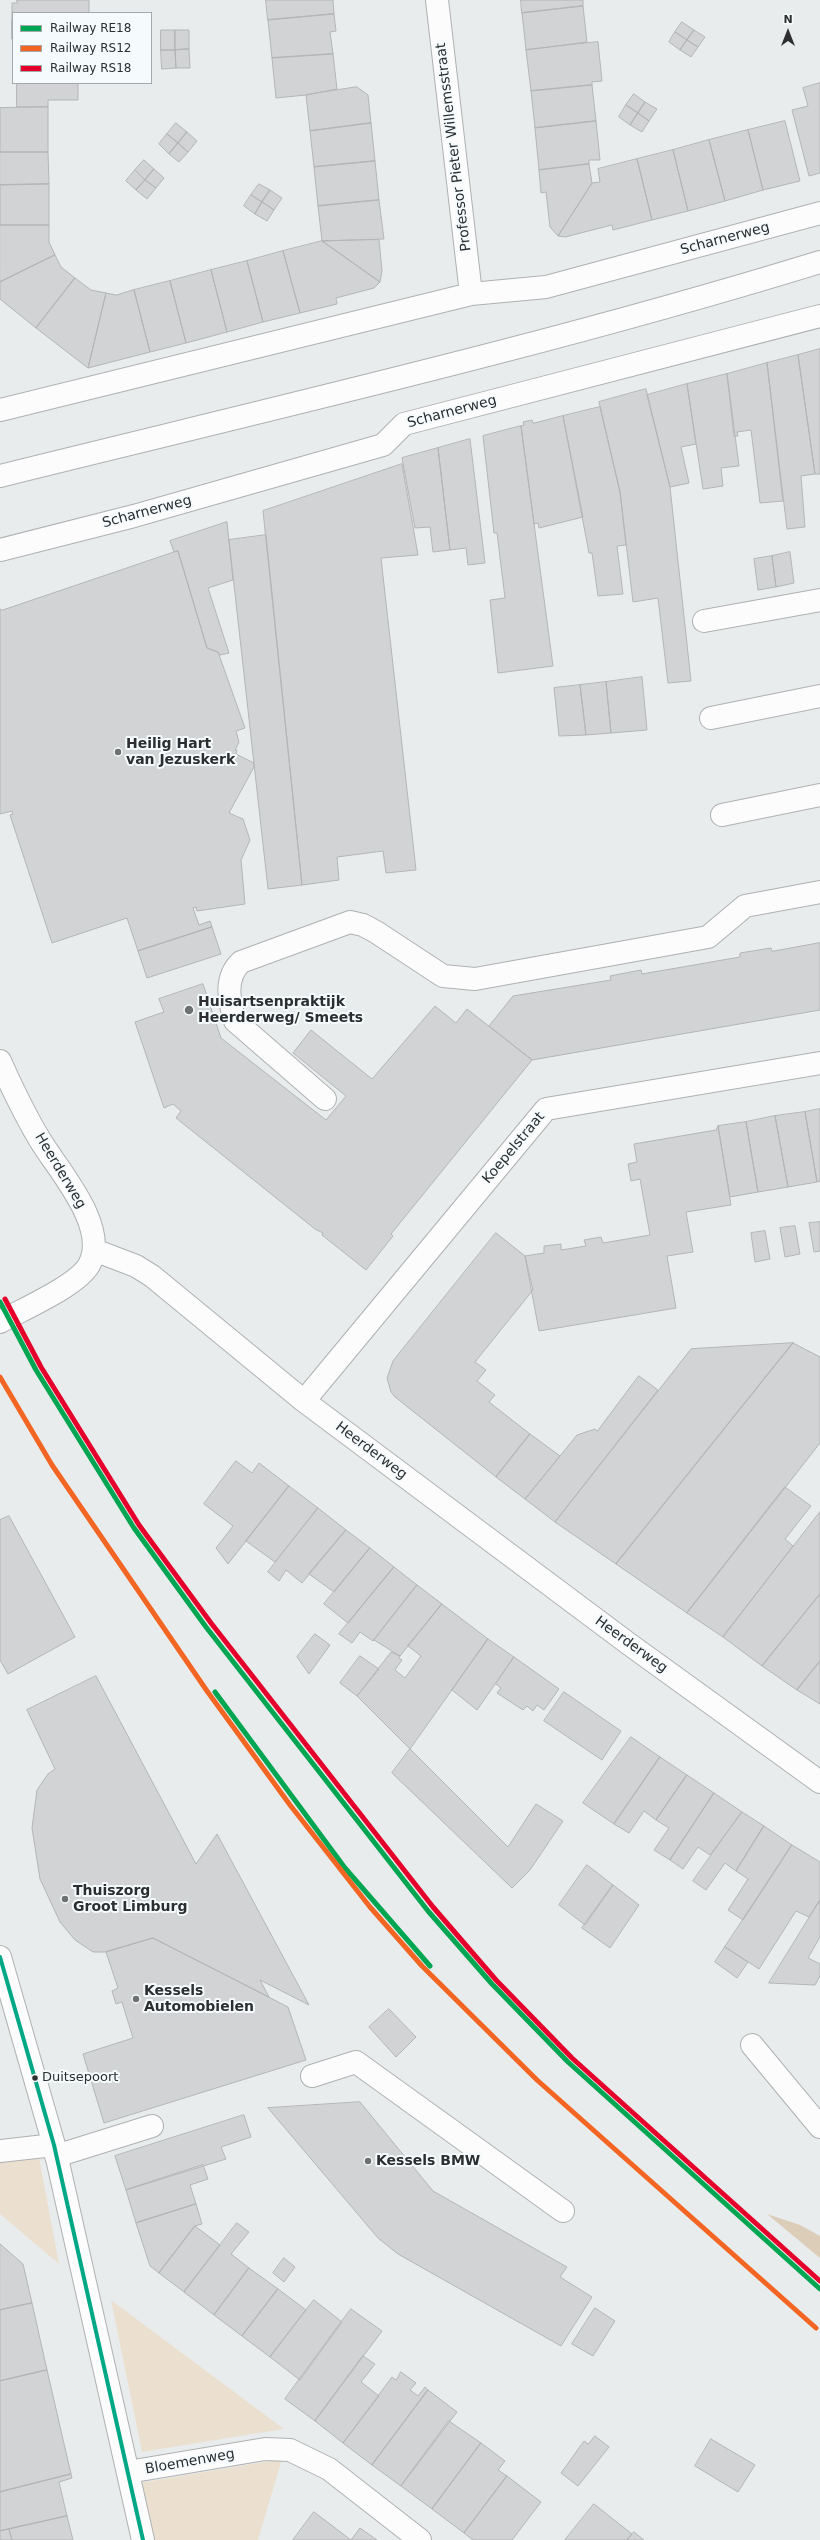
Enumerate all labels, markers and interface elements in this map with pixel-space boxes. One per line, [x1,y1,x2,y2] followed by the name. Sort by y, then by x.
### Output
[12,12,152,84] legend
[768,12,808,52] north arrow
[783,13,793,26] text: N
[50,21,131,35] text: Railway RE18
[50,41,131,55] text: Railway RS12
[433,42,475,252] street label: Professor Pieter Willemsstraat
[50,61,131,75] text: Railway RS18
[679,219,771,259] street label: Scharnerweg
[406,392,498,432] street label: Scharnerweg
[101,492,193,532] street label: Scharnerweg
[126,736,235,768] place label: Heilig Hart van Jezuskerk
[113,747,123,757] marker: Heilig Hart van Jezuskerk
[198,994,363,1026] place label: Huisartsenpraktijk Heerderweg/ Smeets
[183,1004,195,1016] marker: Huisartsenpraktijk Heerderweg/ Smeets
[479,1109,549,1187] street label: Koepelstraat
[31,1130,89,1212] street label: Heerderweg
[332,1419,410,1483] street label: Heerderweg
[591,1613,671,1677] street label: Heerderweg
[73,1883,187,1916] place label: Thuiszorg Groot Limburg
[60,1894,70,1904] marker: Thuiszorg Groot Limburg
[144,1983,254,2016] place label: Kessels Automobielen
[131,1994,141,2004] marker: Kessels Automobielen
[42,2070,118,2086] place label: Duitsepoort
[30,2073,40,2083] marker: Duitsepoort
[376,2153,480,2169] place label: Kessels BMW
[363,2156,373,2166] marker: Kessels BMW
[144,2446,236,2478] street label: Bloemenweg

